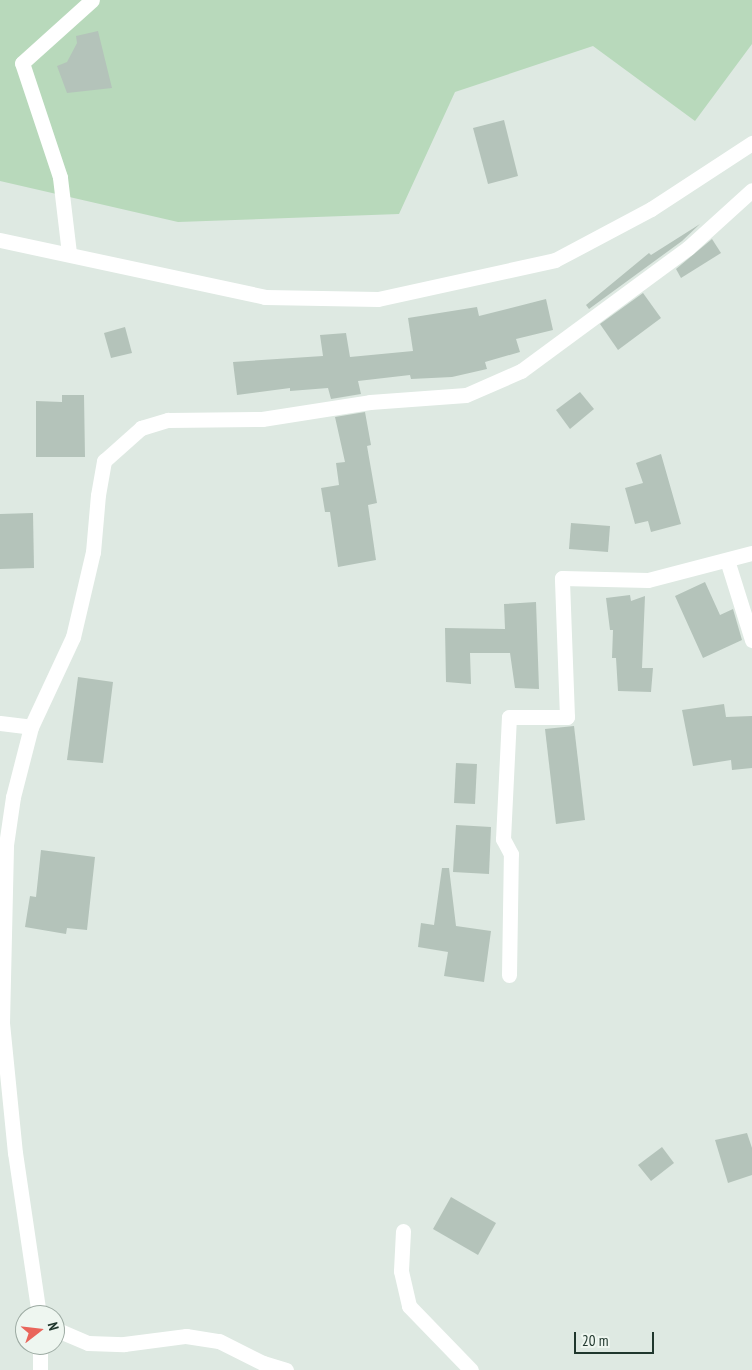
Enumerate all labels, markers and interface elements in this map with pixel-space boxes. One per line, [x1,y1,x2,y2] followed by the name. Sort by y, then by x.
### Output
[15,1305,65,1355] north arrow
[44,1320,63,1332] text: N
[577,1322,657,1354] scale bar
[582,1331,608,1350] text: 20 m

